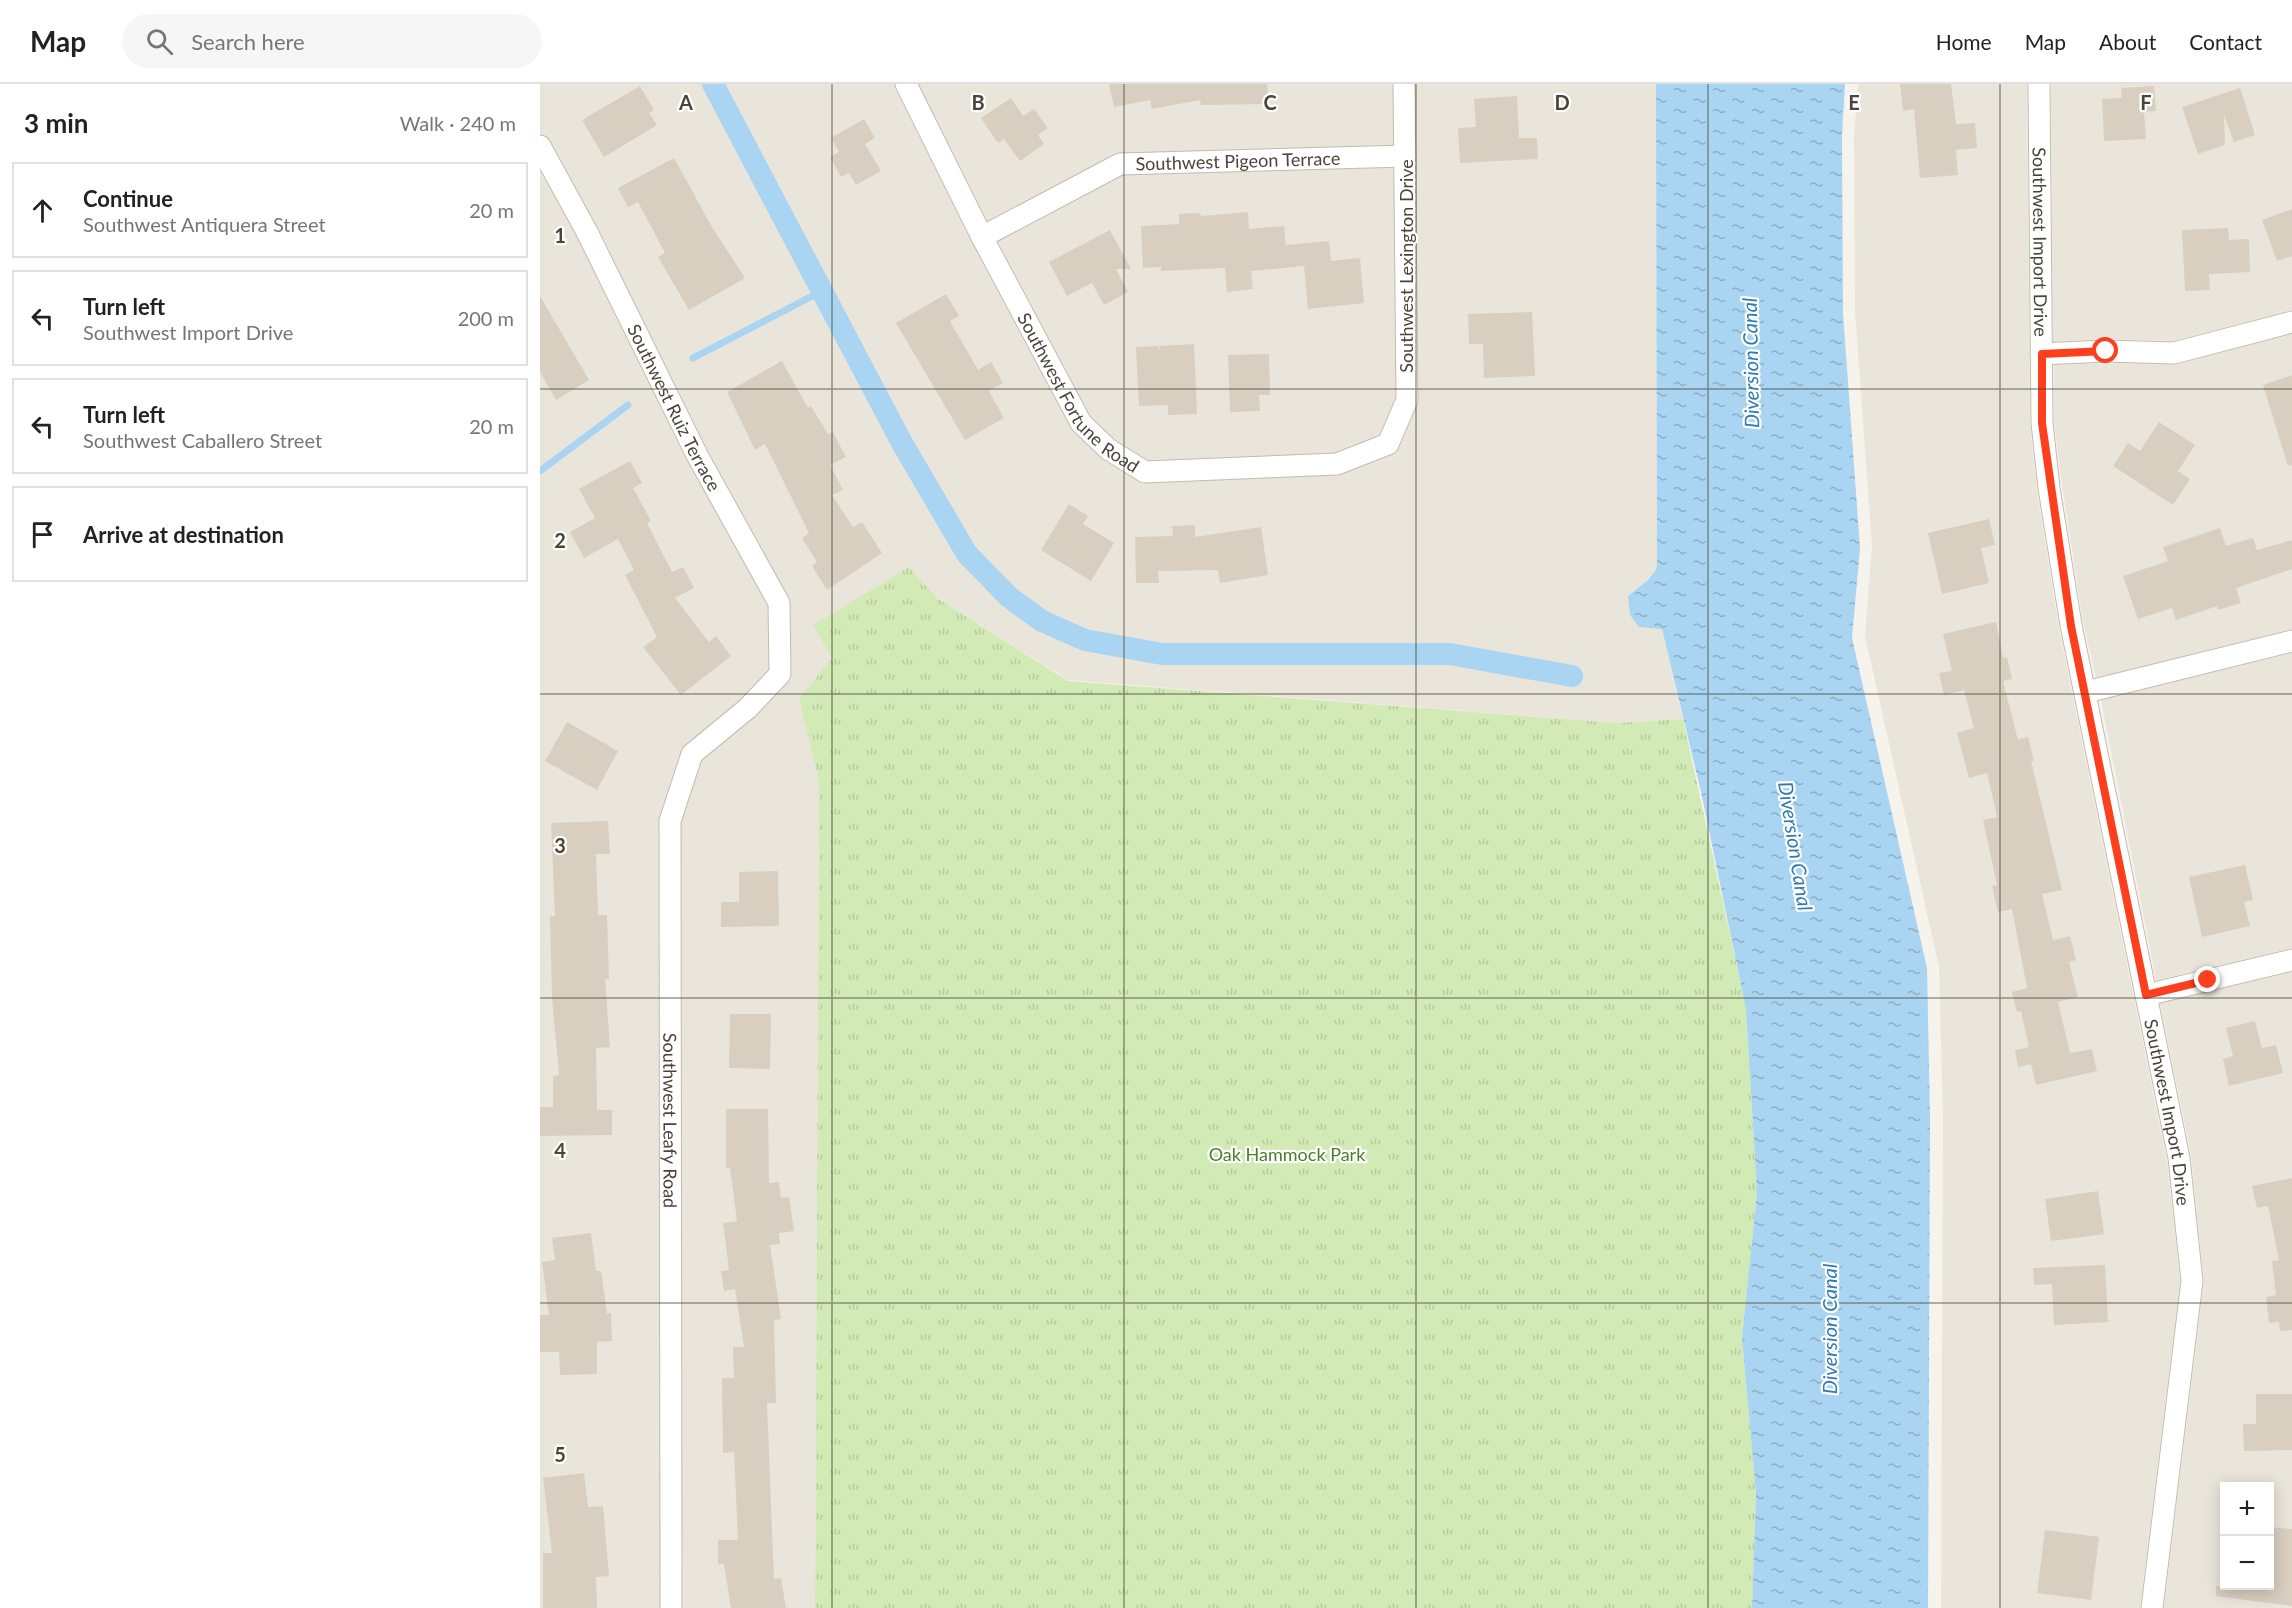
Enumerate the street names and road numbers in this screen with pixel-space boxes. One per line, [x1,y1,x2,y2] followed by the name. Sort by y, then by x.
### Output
[1135,147,1341,175] street label: Southwest Pigeon Terrace
[2029,147,2052,337] street label: Southwest Import Drive
[1395,159,1417,373] street label: Southwest Lexington Drive
[1013,309,1143,477] street label: Southwest Fortune Road
[623,320,726,495] street label: Southwest Ruiz Terrace
[2140,1017,2195,1207] street label: Southwest Import Drive
[659,1033,681,1208] street label: Southwest Leafy Road

